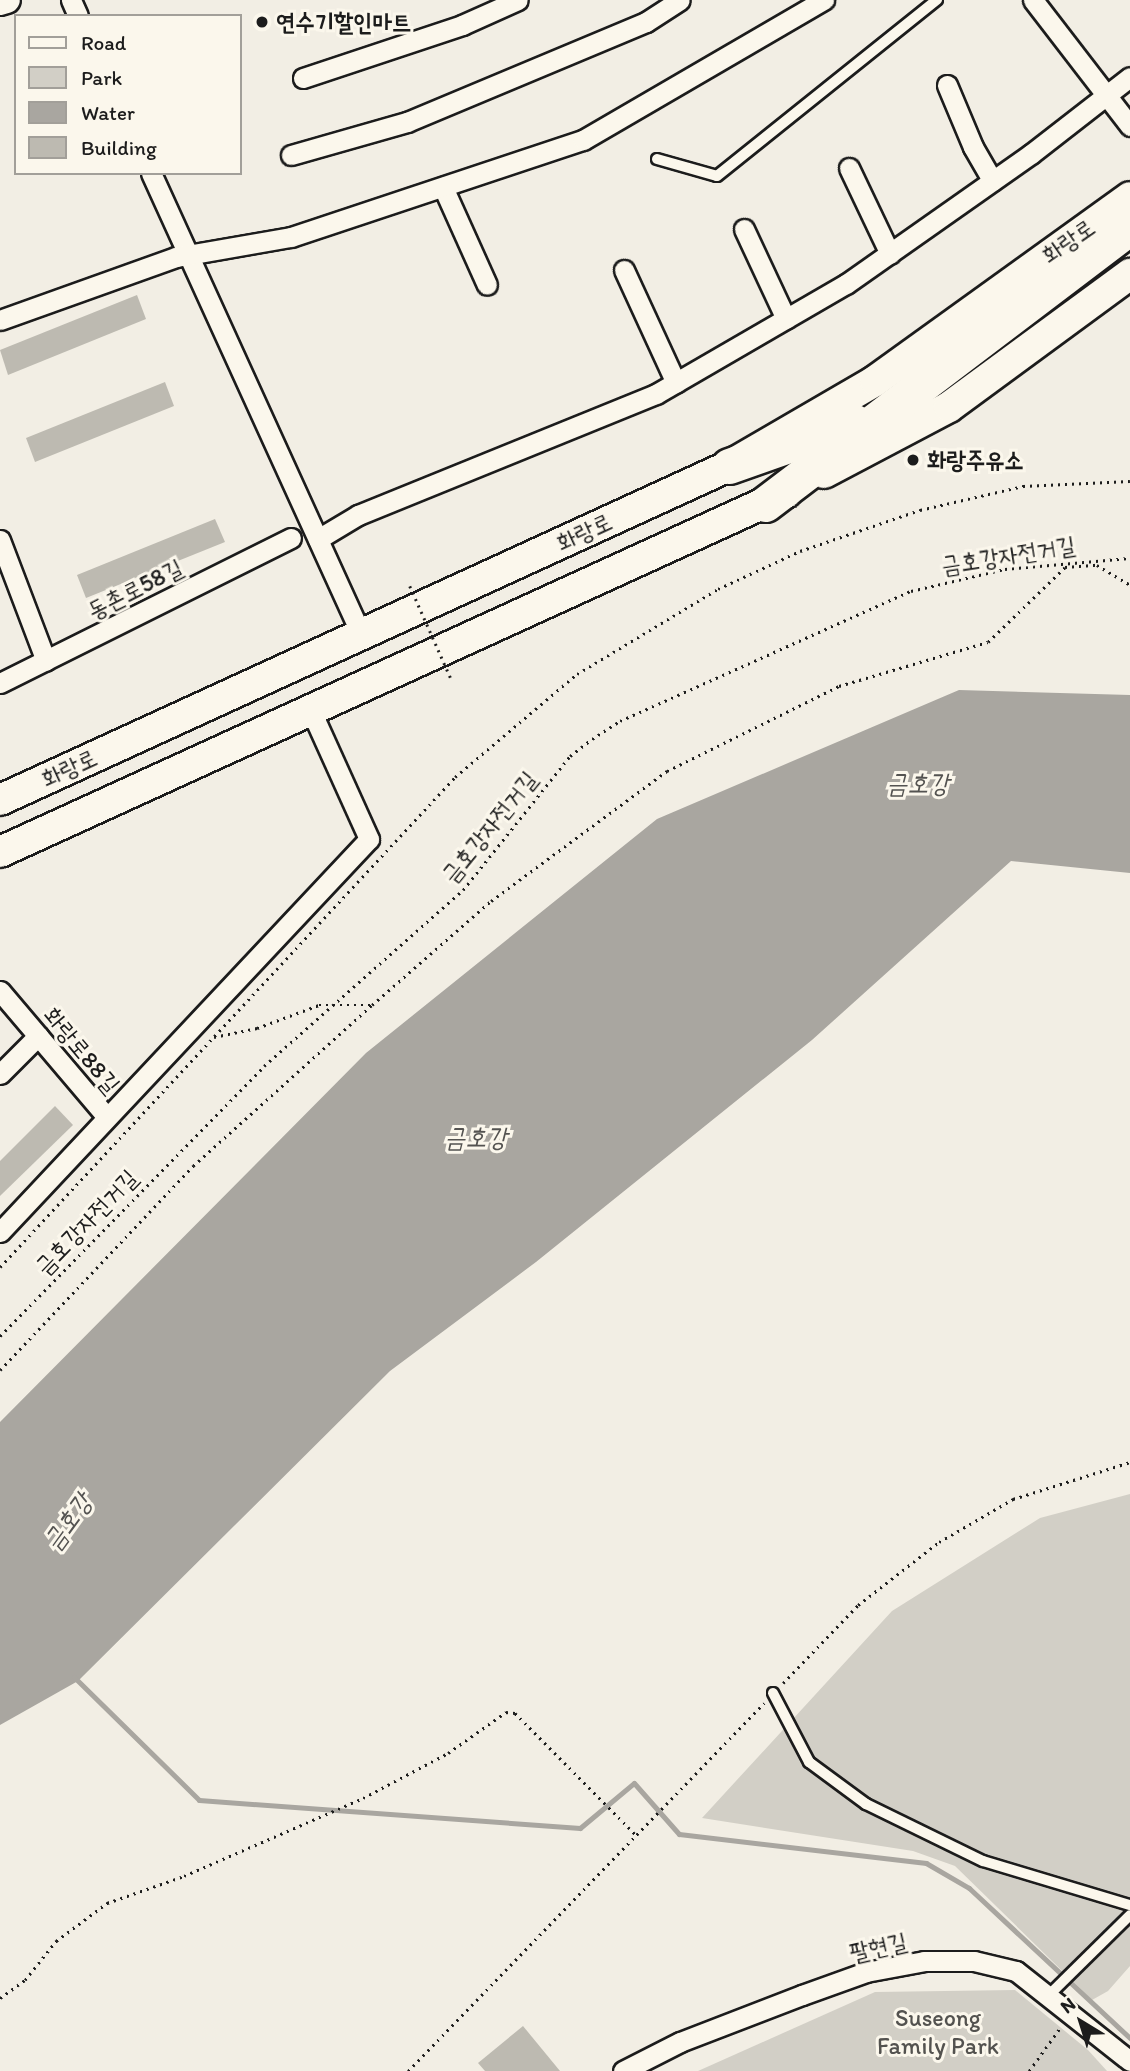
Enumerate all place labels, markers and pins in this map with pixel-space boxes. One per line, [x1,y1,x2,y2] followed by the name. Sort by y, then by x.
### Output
[276,8,411,36] place label: 연수기할인마트
[254,14,270,30] marker: 연수기할인마트
[927,446,1024,474] place label: 화랑주유소
[905,452,921,468] marker: 화랑주유소

